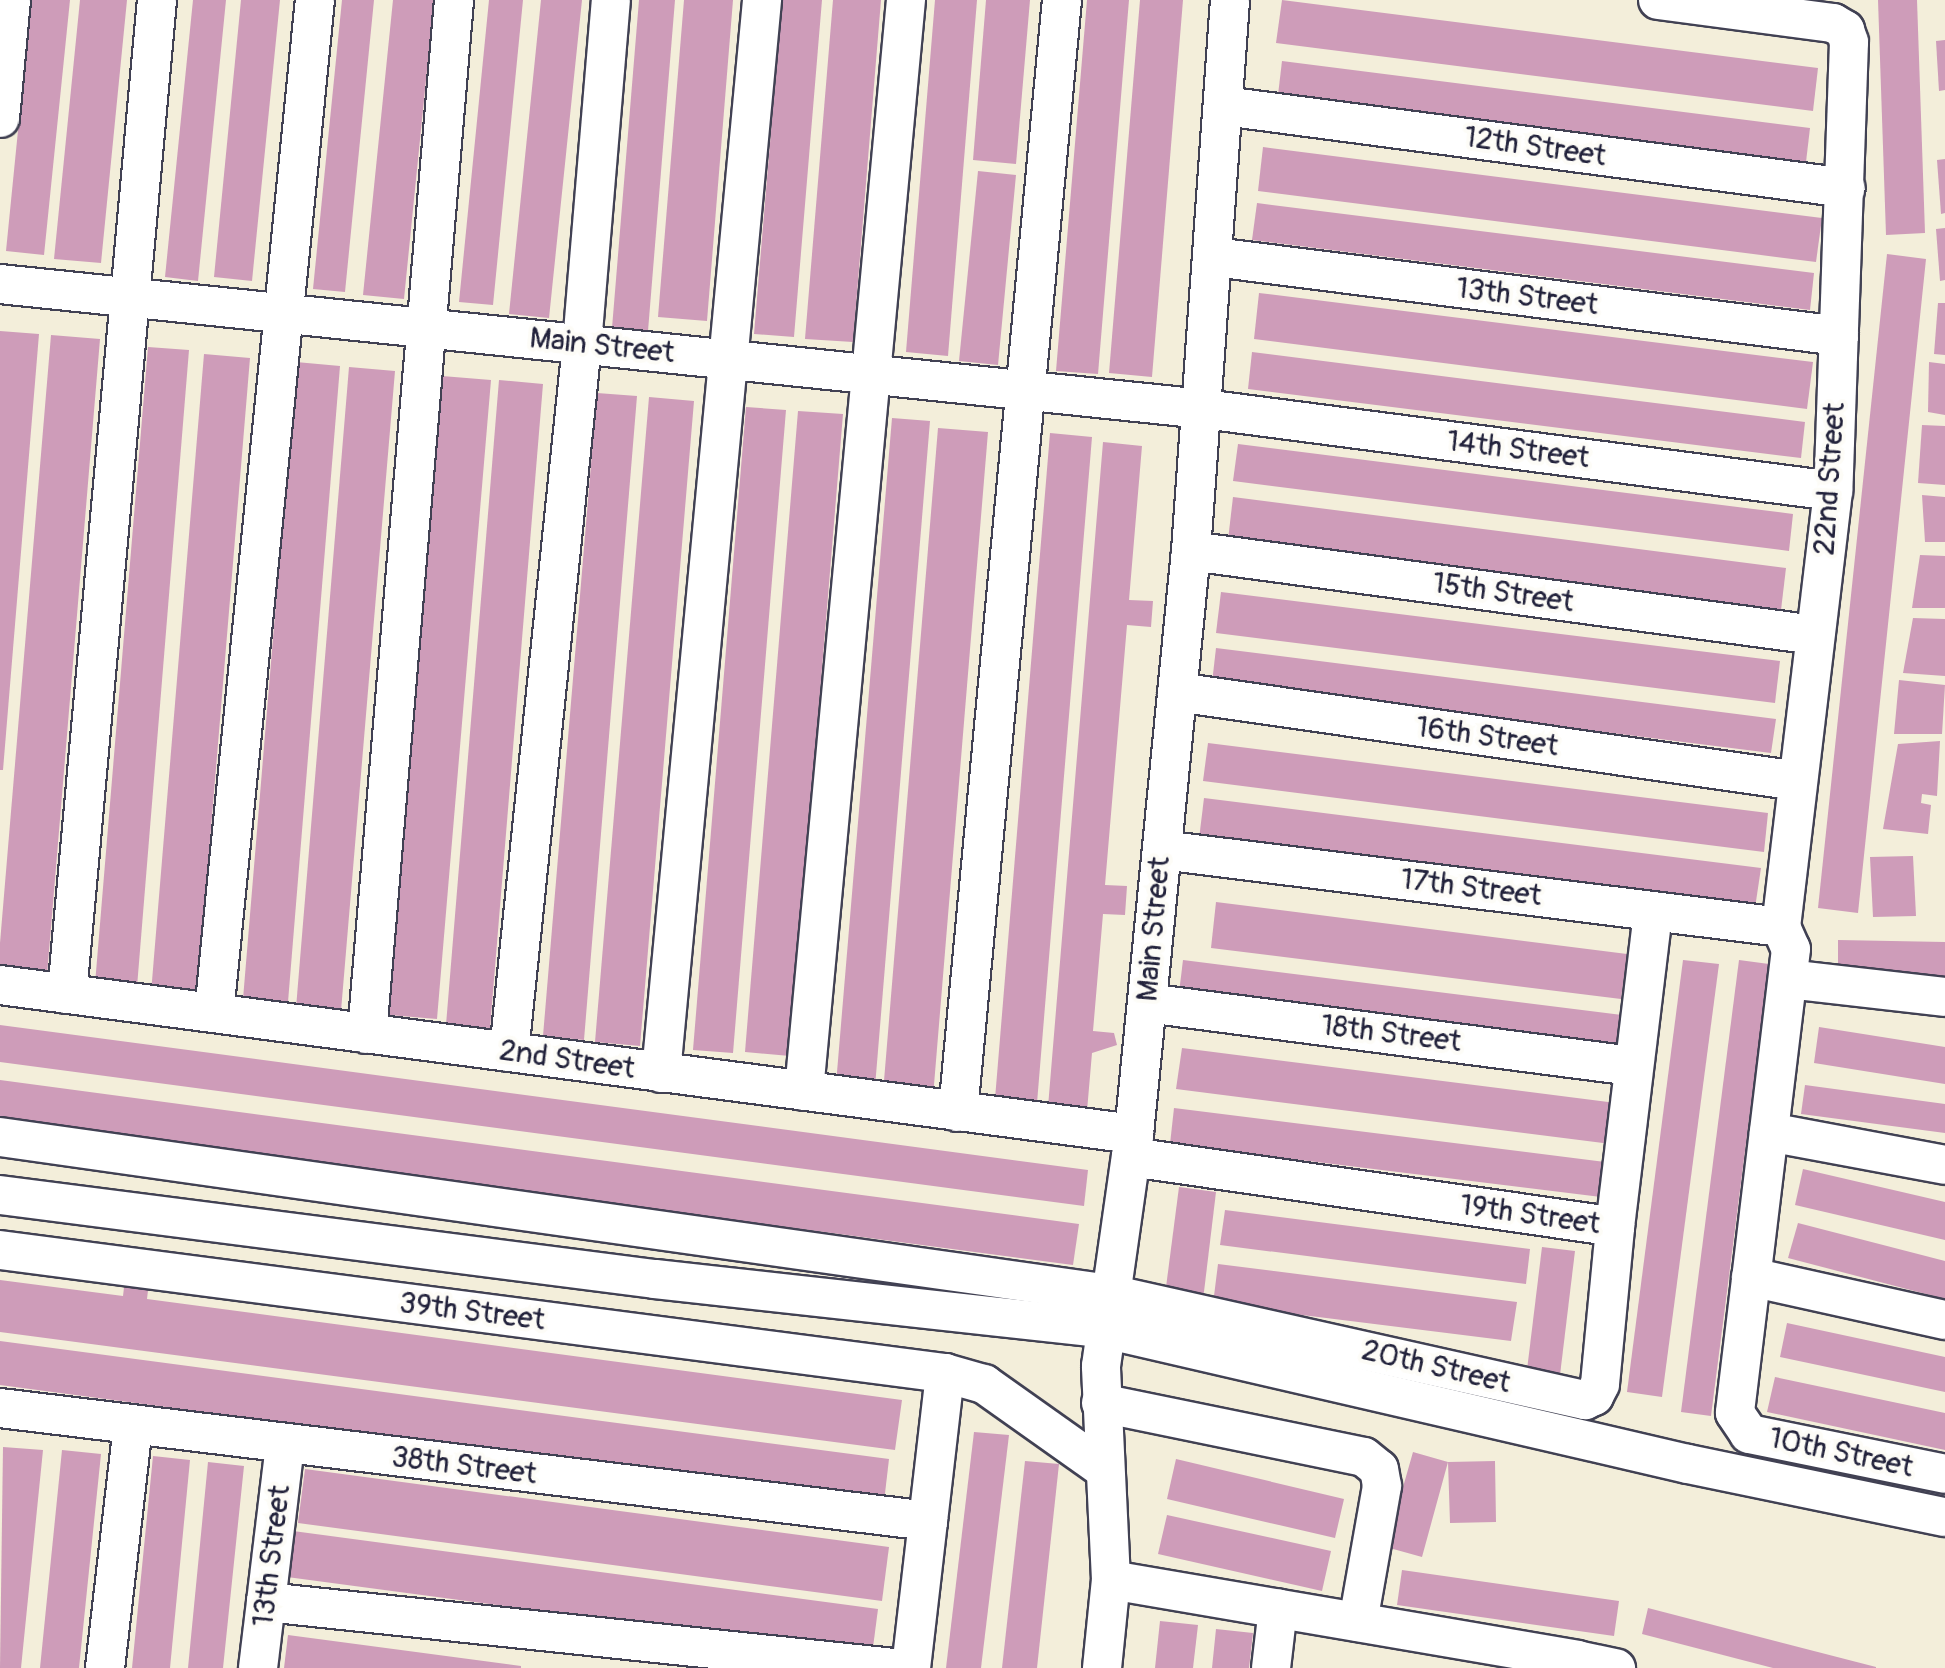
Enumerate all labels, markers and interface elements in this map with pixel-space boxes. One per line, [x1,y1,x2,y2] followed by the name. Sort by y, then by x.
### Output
[1462,119,1608,175] street label: 12th Street
[1454,270,1600,324] street label: 13th Street
[528,320,676,372] street label: Main Street
[1807,401,1853,557] street label: 22nd Street
[1445,423,1591,477] street label: 14th Street
[1430,565,1576,621] street label: 15th Street
[1414,709,1560,765] street label: 16th Street
[1130,855,1178,1003] street label: Main Street
[1399,862,1543,914] street label: 17th Street
[1319,1008,1463,1060] street label: 18th Street
[497,1033,637,1087] street label: 2nd Street
[1458,1187,1602,1243] street label: 19th Street
[397,1285,547,1339] street label: 39th Street
[1358,1332,1514,1402] street label: 20th Street
[1766,1420,1916,1486] street label: 10th Street
[389,1439,539,1493] street label: 38th Street
[245,1483,299,1629] street label: 13th Street

